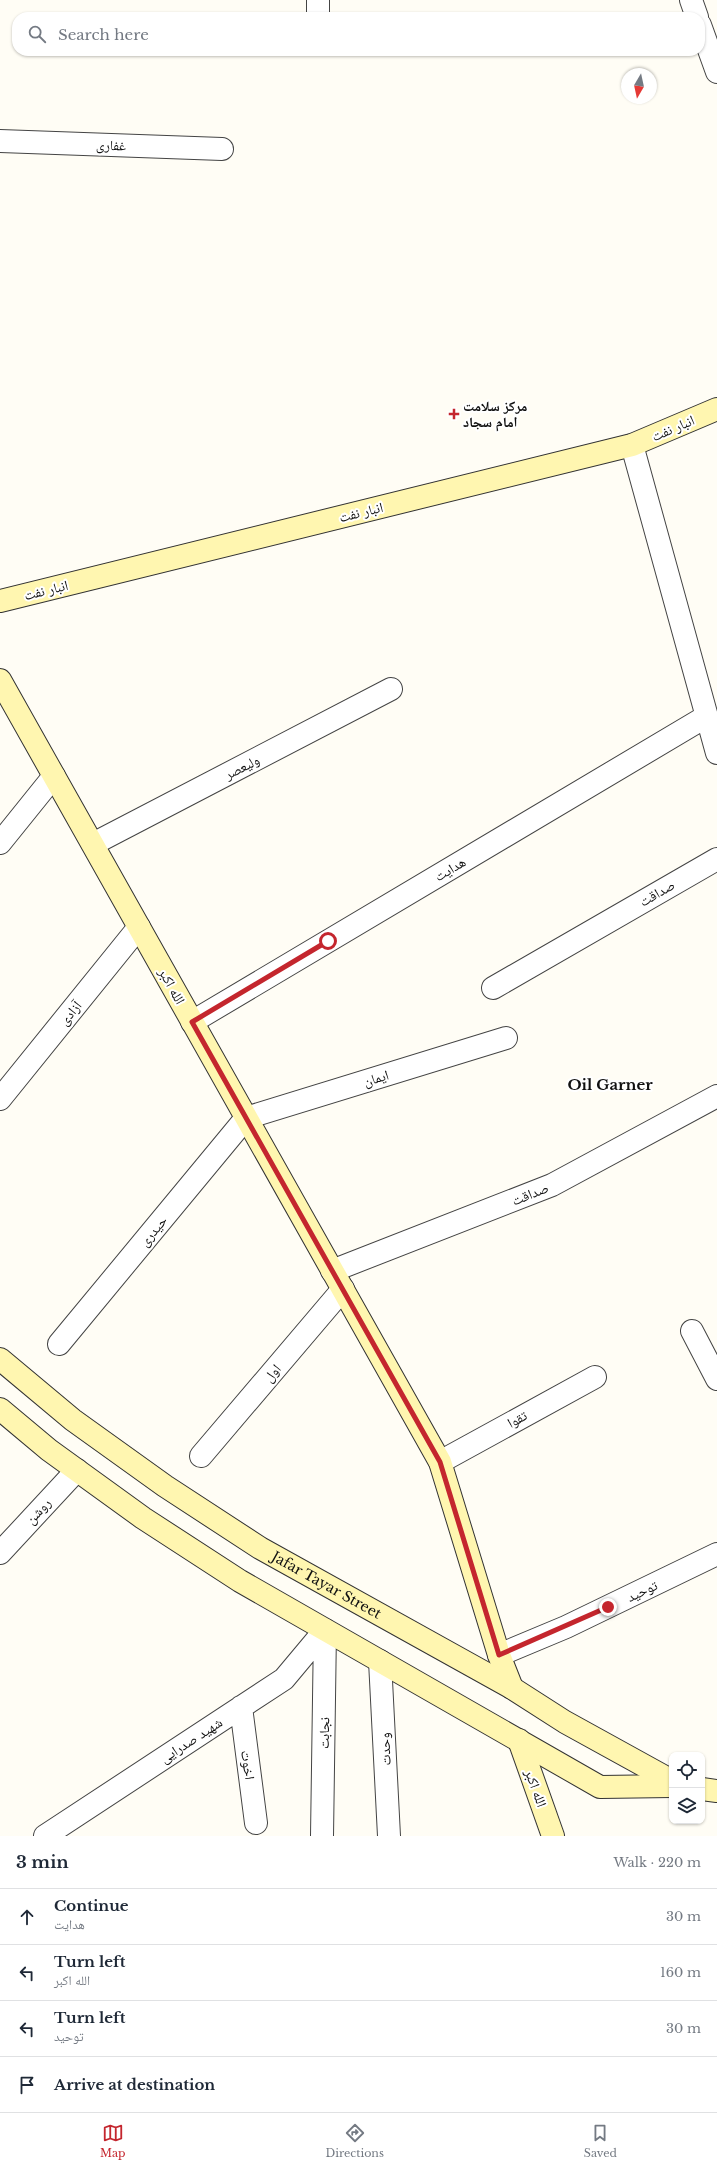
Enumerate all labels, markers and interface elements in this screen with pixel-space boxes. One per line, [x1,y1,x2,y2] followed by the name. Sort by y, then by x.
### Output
[12,12,705,56] search box
[26,23,48,45] icon: search
[58,25,149,44] text: Search here
[621,68,657,104] north arrow
[96,135,126,155] street label: غفاری
[463,397,527,432] place label: مرکز سلامت امام سجاد
[448,408,460,420] marker: مرکز سلامت امام سجاد
[649,411,697,445] street label: انبار نفت
[337,498,385,526] street label: انبار نفت
[22,576,70,604] street label: انبار نفت
[221,751,263,784] street label: ولیعصر
[431,853,469,885] street label: هدایت
[636,876,678,910] street label: صداقت
[319,932,337,950] route start
[154,964,189,1007] street label: الله اکبر
[55,997,86,1029] street label: آزادی
[361,1066,391,1090] street label: ایمان
[567,1075,653,1094] district label: Oil Garner
[509,1178,551,1210] street label: صداقت
[135,1212,171,1250] street label: حیدری
[259,1360,285,1386] street label: اول
[504,1406,530,1432] street label: تقوا
[21,1494,55,1528] street label: روشن
[267,1546,385,1623] street label: Jafar Tayar Street
[624,1576,660,1606] street label: توحید
[599,1598,617,1616] route end
[156,1713,226,1767] street label: شهید صدرایی
[315,1717,333,1749] street label: نجابت
[375,1732,395,1766] street label: وحدت
[237,1749,259,1781] street label: اخوت
[669,1752,705,1824] map controls
[669,1752,705,1788] button: locate
[521,1766,551,1809] street label: الله اکبر
[669,1788,705,1824] button: layers
[16,1852,69,1873] text: 3 min
[613,1854,701,1871] text: Walk · 220 m
[54,1896,129,1915] text: Continue
[16,1906,38,1928] icon: ahead
[666,1908,701,1925] text: 30 m
[54,1916,85,1933] text: هدایت
[54,1952,125,1971] text: Turn left
[16,1962,38,1984] icon: left
[660,1964,701,1981] text: 160 m
[54,1972,90,1989] text: الله اکبر
[54,2008,125,2027] text: Turn left
[16,2018,38,2040] icon: left
[666,2020,701,2037] text: 30 m
[54,2028,84,2045] text: توحید
[16,2074,38,2096] icon: arrive
[54,2075,215,2094] text: Arrive at destination
[100,2122,126,2160] tab: Map
[325,2122,384,2160] tab: Directions
[584,2122,617,2160] tab: Saved

